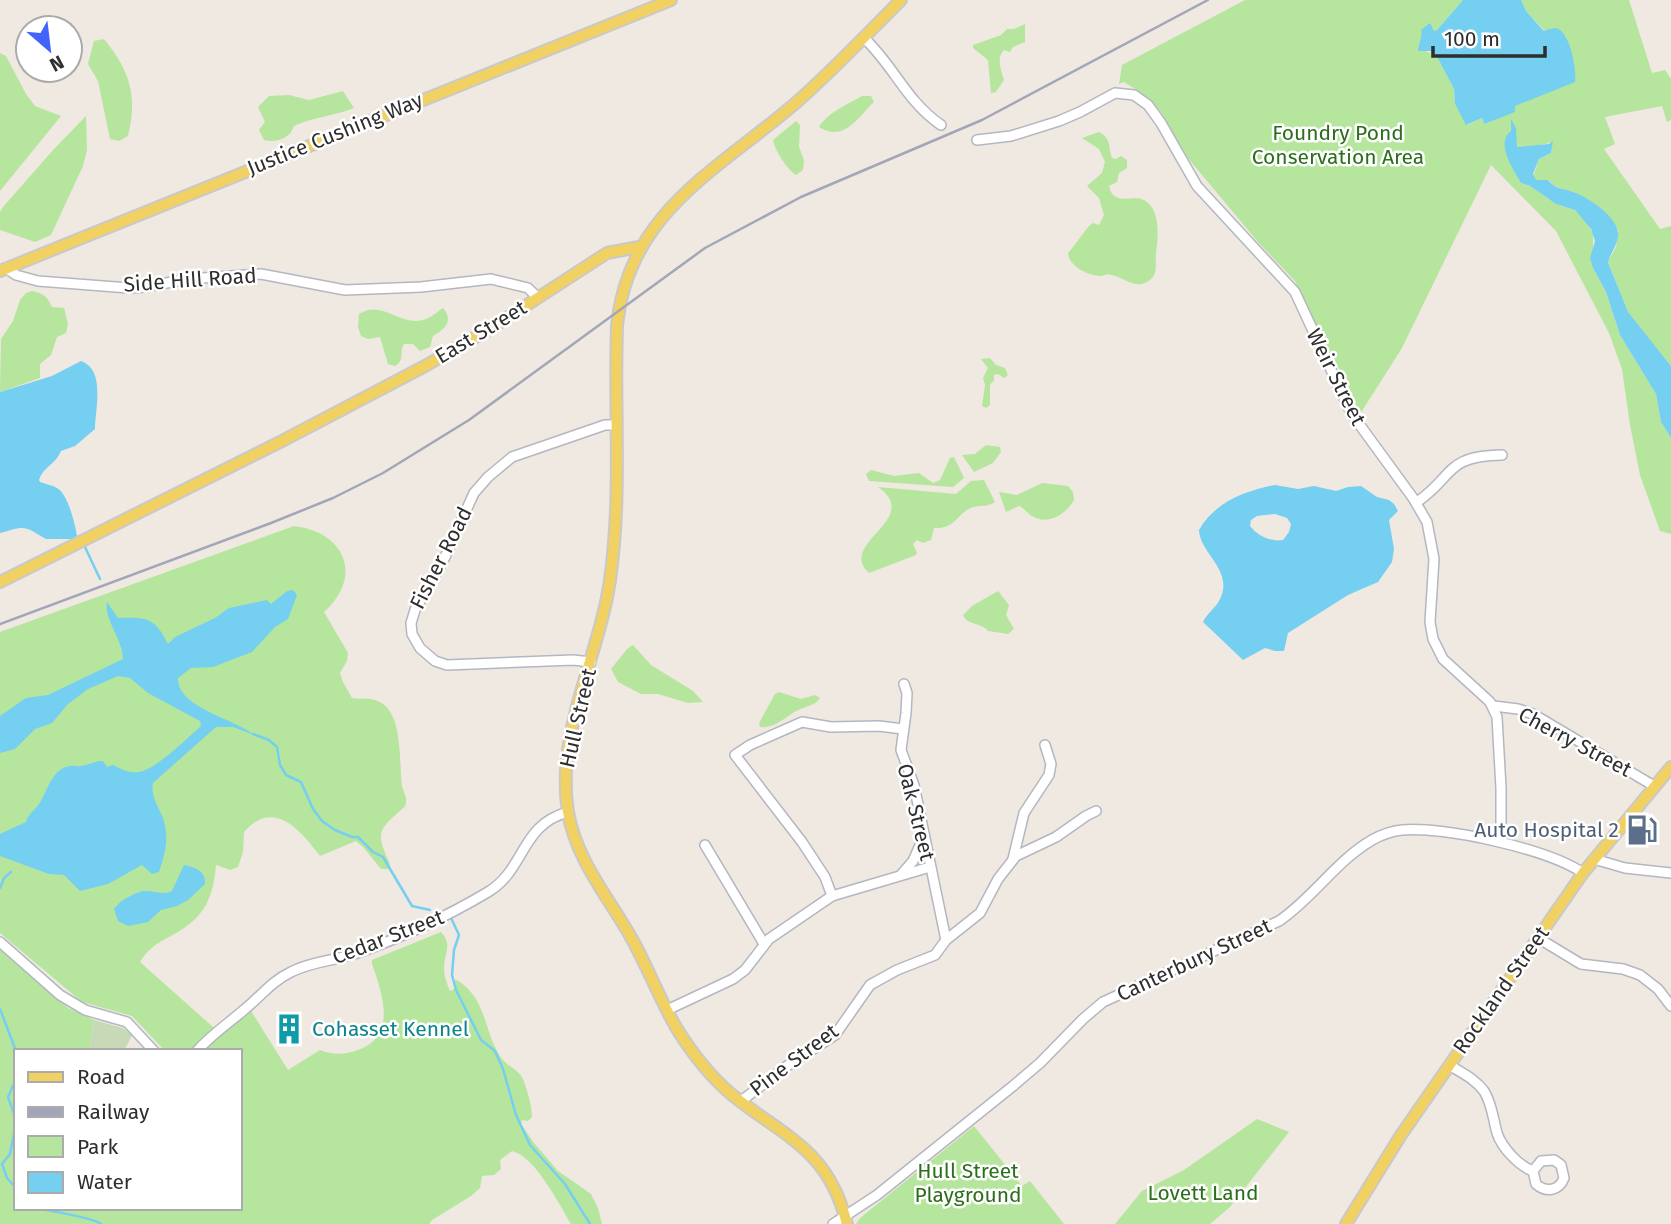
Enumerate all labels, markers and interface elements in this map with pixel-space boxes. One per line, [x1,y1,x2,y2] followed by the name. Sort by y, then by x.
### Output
[14,14,84,84] north arrow
[1433,14,1545,58] scale bar
[1444,26,1500,52] text: 100 m
[46,50,68,77] text: N
[243,87,427,181] street label: Justice Cushing Way
[1252,120,1424,170] park label: Foundry Pond Conservation Area
[123,262,257,298] street label: Side Hill Road
[431,294,532,369] street label: East Street
[1301,324,1372,430] street label: Weir Street
[404,503,478,613] street label: Fisher Road
[554,665,602,770] street label: Hull Street
[1514,701,1636,783] street label: Cherry Street
[891,761,941,864] street label: Oak Street
[1625,813,1659,847] fuel station icon: Auto Hospital 2
[1474,817,1619,843] place label: Auto Hospital 2
[329,904,448,970] street label: Cedar Street
[1112,913,1276,1007] street label: Canterbury Street
[1447,921,1555,1059] street label: Rockland Street
[272,1012,306,1046] building icon: Cohasset Kennel
[312,1016,469,1042] place label: Cohasset Kennel
[744,1018,844,1102] street label: Pine Street
[14,1049,242,1210] legend
[77,1064,125,1090] text: Road
[77,1099,150,1125] text: Railway
[77,1134,119,1160] text: Park
[914,1158,1022,1208] park label: Hull Street Playground
[77,1169,132,1195] text: Water
[1147,1180,1259,1206] park label: Lovett Land

